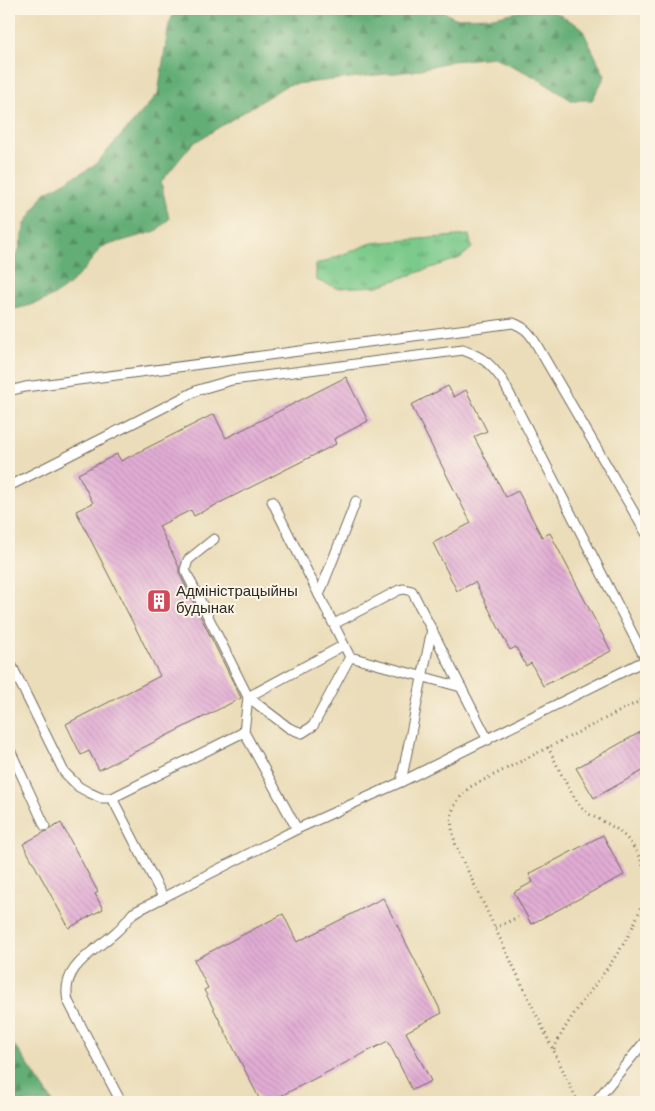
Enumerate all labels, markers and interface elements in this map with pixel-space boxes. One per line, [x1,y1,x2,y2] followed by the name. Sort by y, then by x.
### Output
[176,580,298,621] place label: Адміністрацыйны будынак
[146,588,172,614] building icon: Адміністрацыйны будынак

